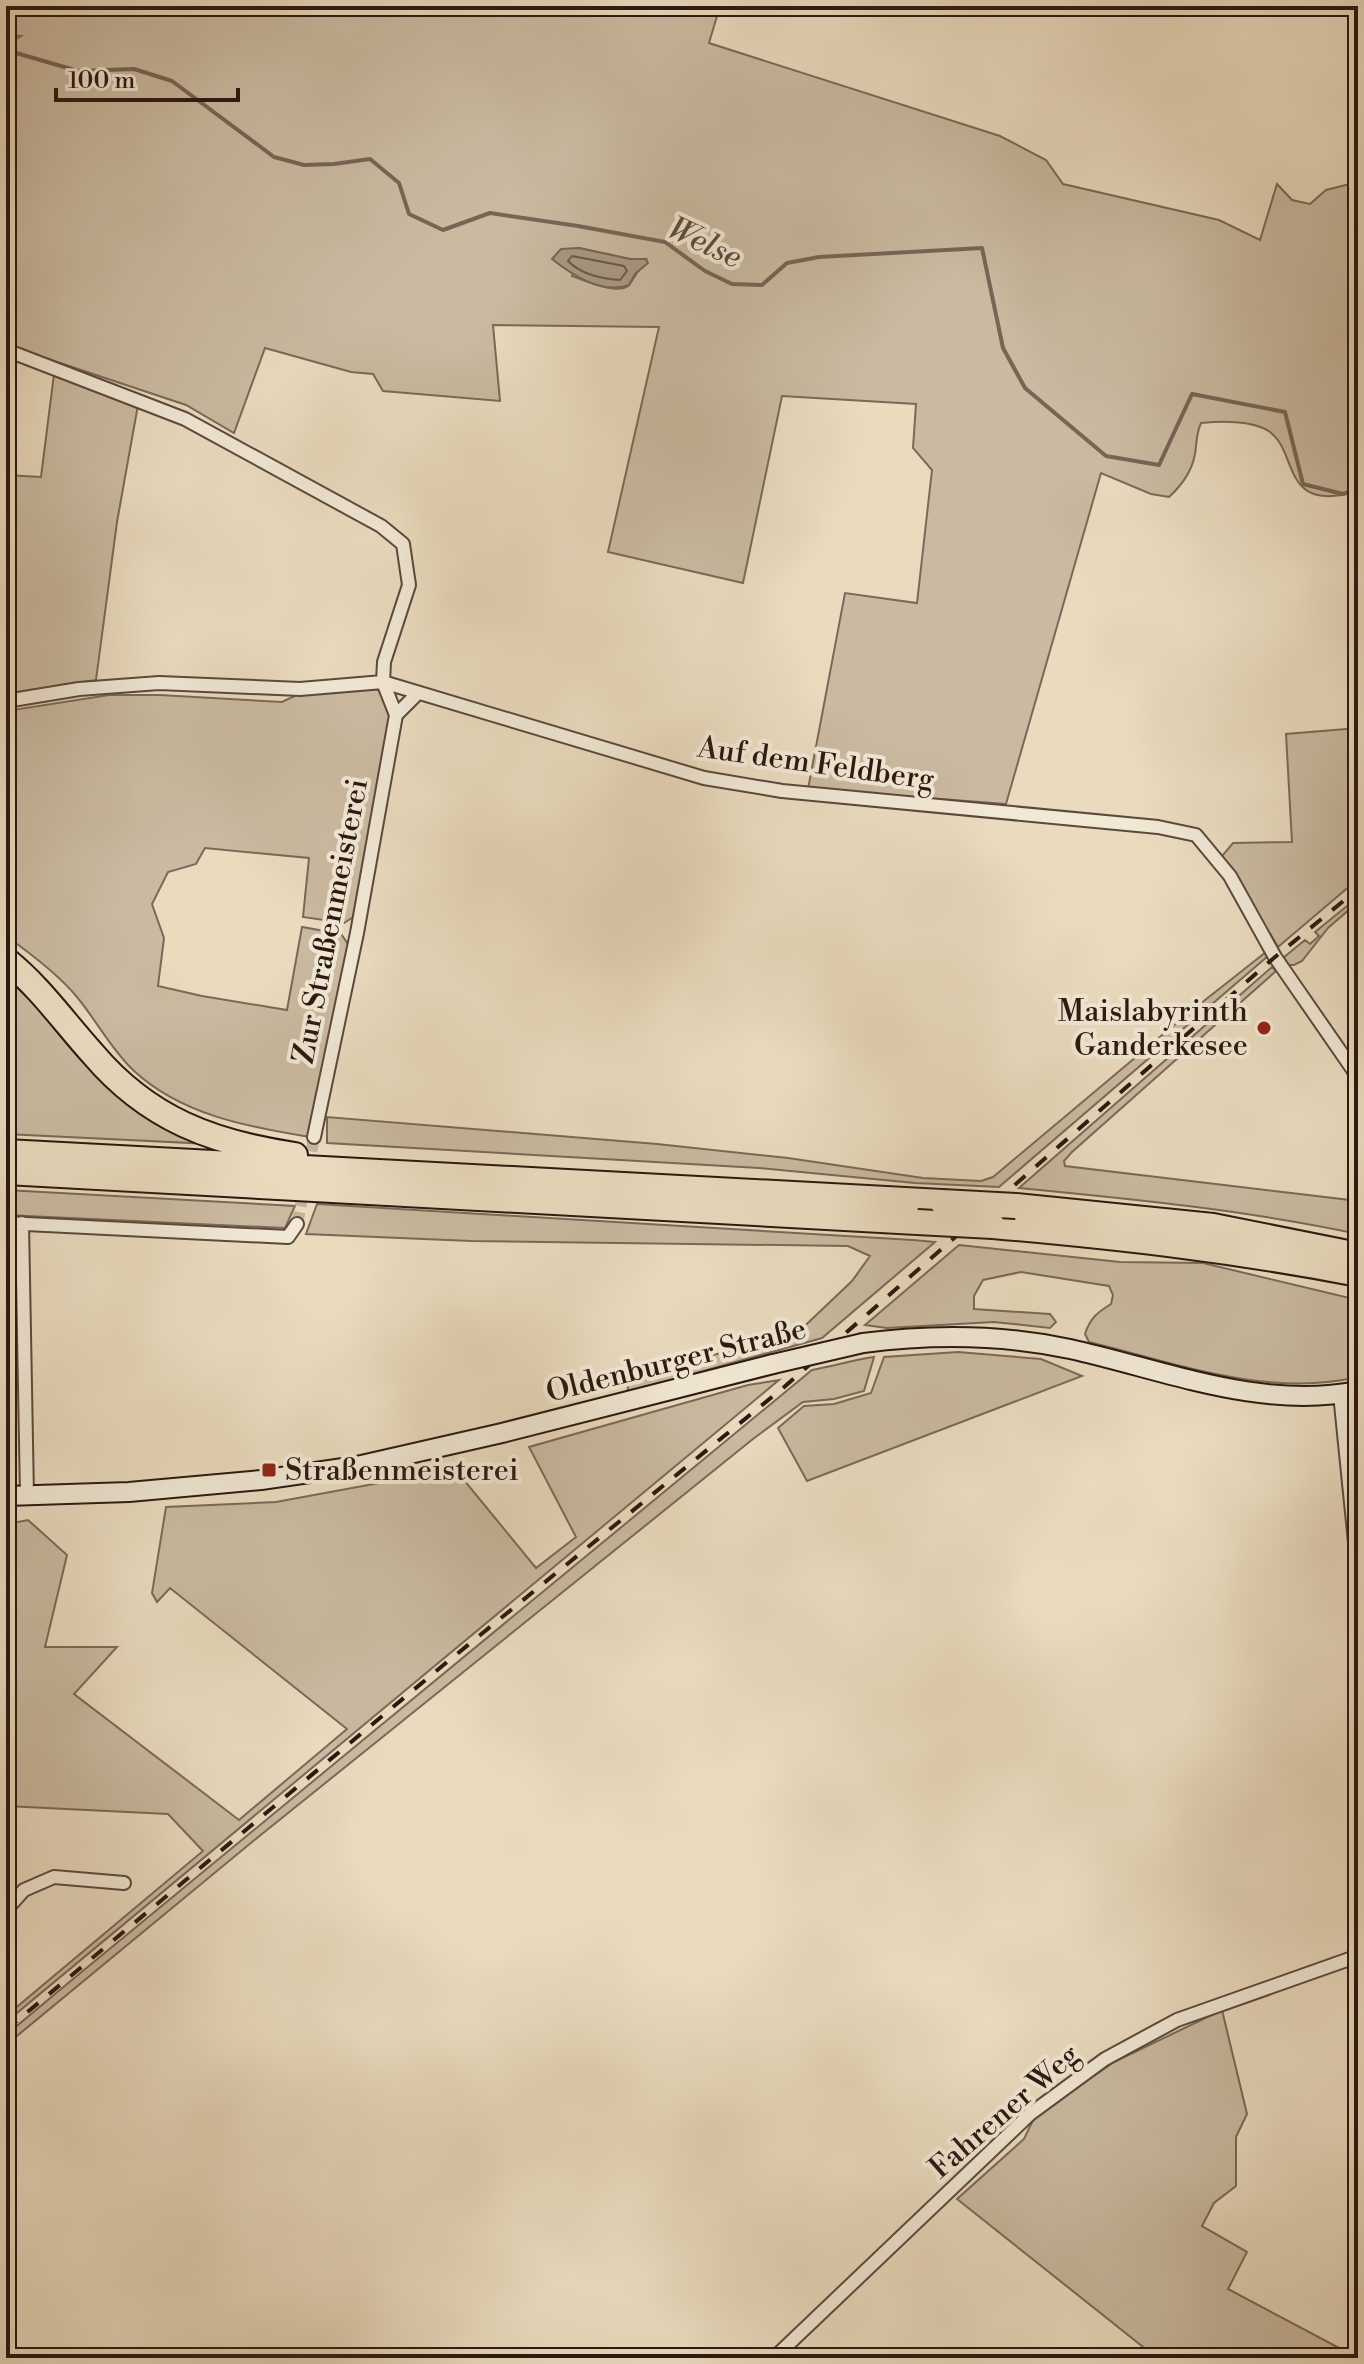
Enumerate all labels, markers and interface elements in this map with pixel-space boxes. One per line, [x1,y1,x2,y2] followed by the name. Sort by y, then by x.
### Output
[56,52,238,102] scale bar
[68,66,135,96] text: 100 m
[661,208,748,277] water label: Welse
[694,728,937,799] street label: Auf dem Feldberg
[285,775,377,1067] street label: Zur Straßenmeisterei
[1058,993,1248,1065] place label: Maislabyrinth Ganderkesee
[1255,1019,1273,1037] marker: Maislabyrinth Ganderkesee
[542,1310,810,1412] street label: Oldenburger Straße
[285,1452,519,1490] place label: Straßenmeisterei
[260,1461,278,1479] marker: Straßenmeisterei
[922,2036,1088,2187] street label: Fahrener Weg

